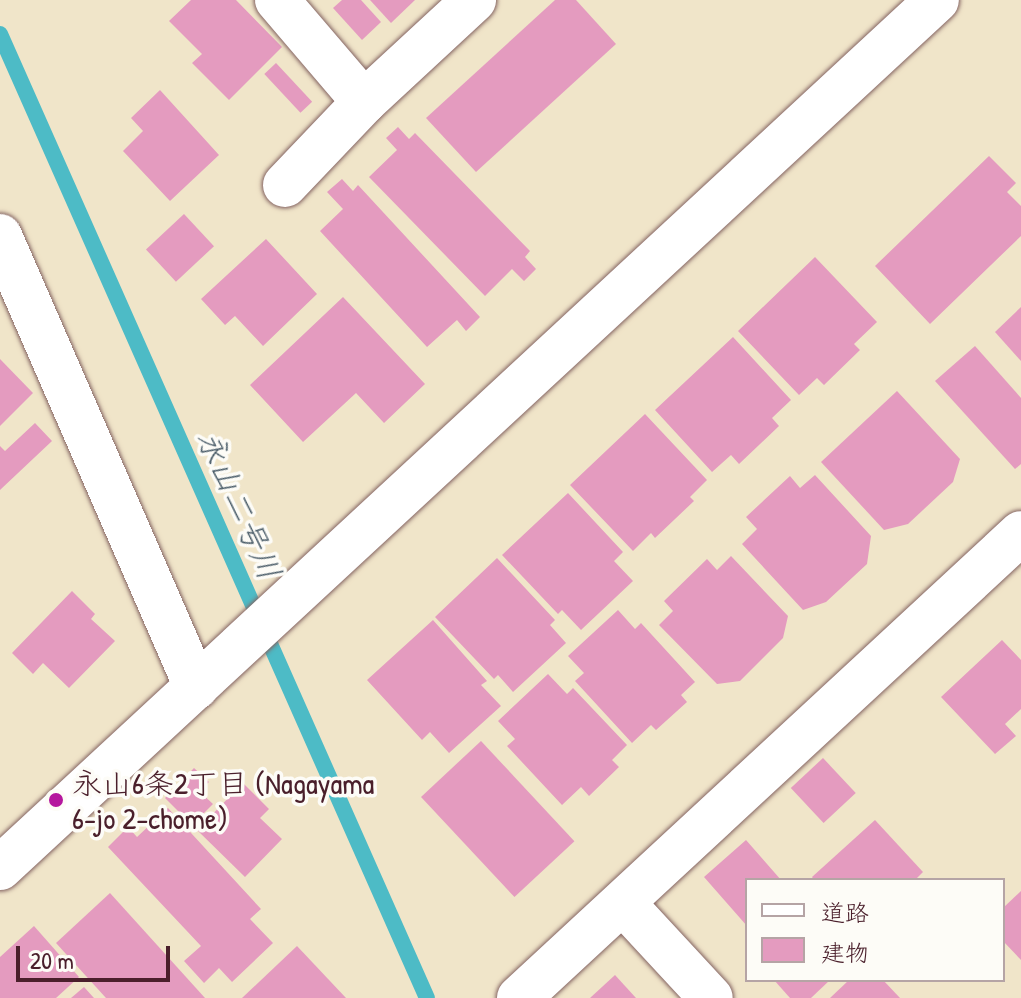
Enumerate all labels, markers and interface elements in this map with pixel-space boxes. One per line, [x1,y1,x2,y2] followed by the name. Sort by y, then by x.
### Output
[189,424,289,586] water label: 永山二号川
[72,765,374,836] place label: 永山6条2丁目 (Nagayama 6-jo 2-chome)
[47,791,65,809] marker: 永山6条2丁目 (Nagayama 6-jo 2-chome)
[745,878,1005,982] legend
[821,896,869,928] text: 道路
[20,930,174,980] scale bar
[821,936,869,968] text: 建物
[30,944,74,976] text: 20 m

